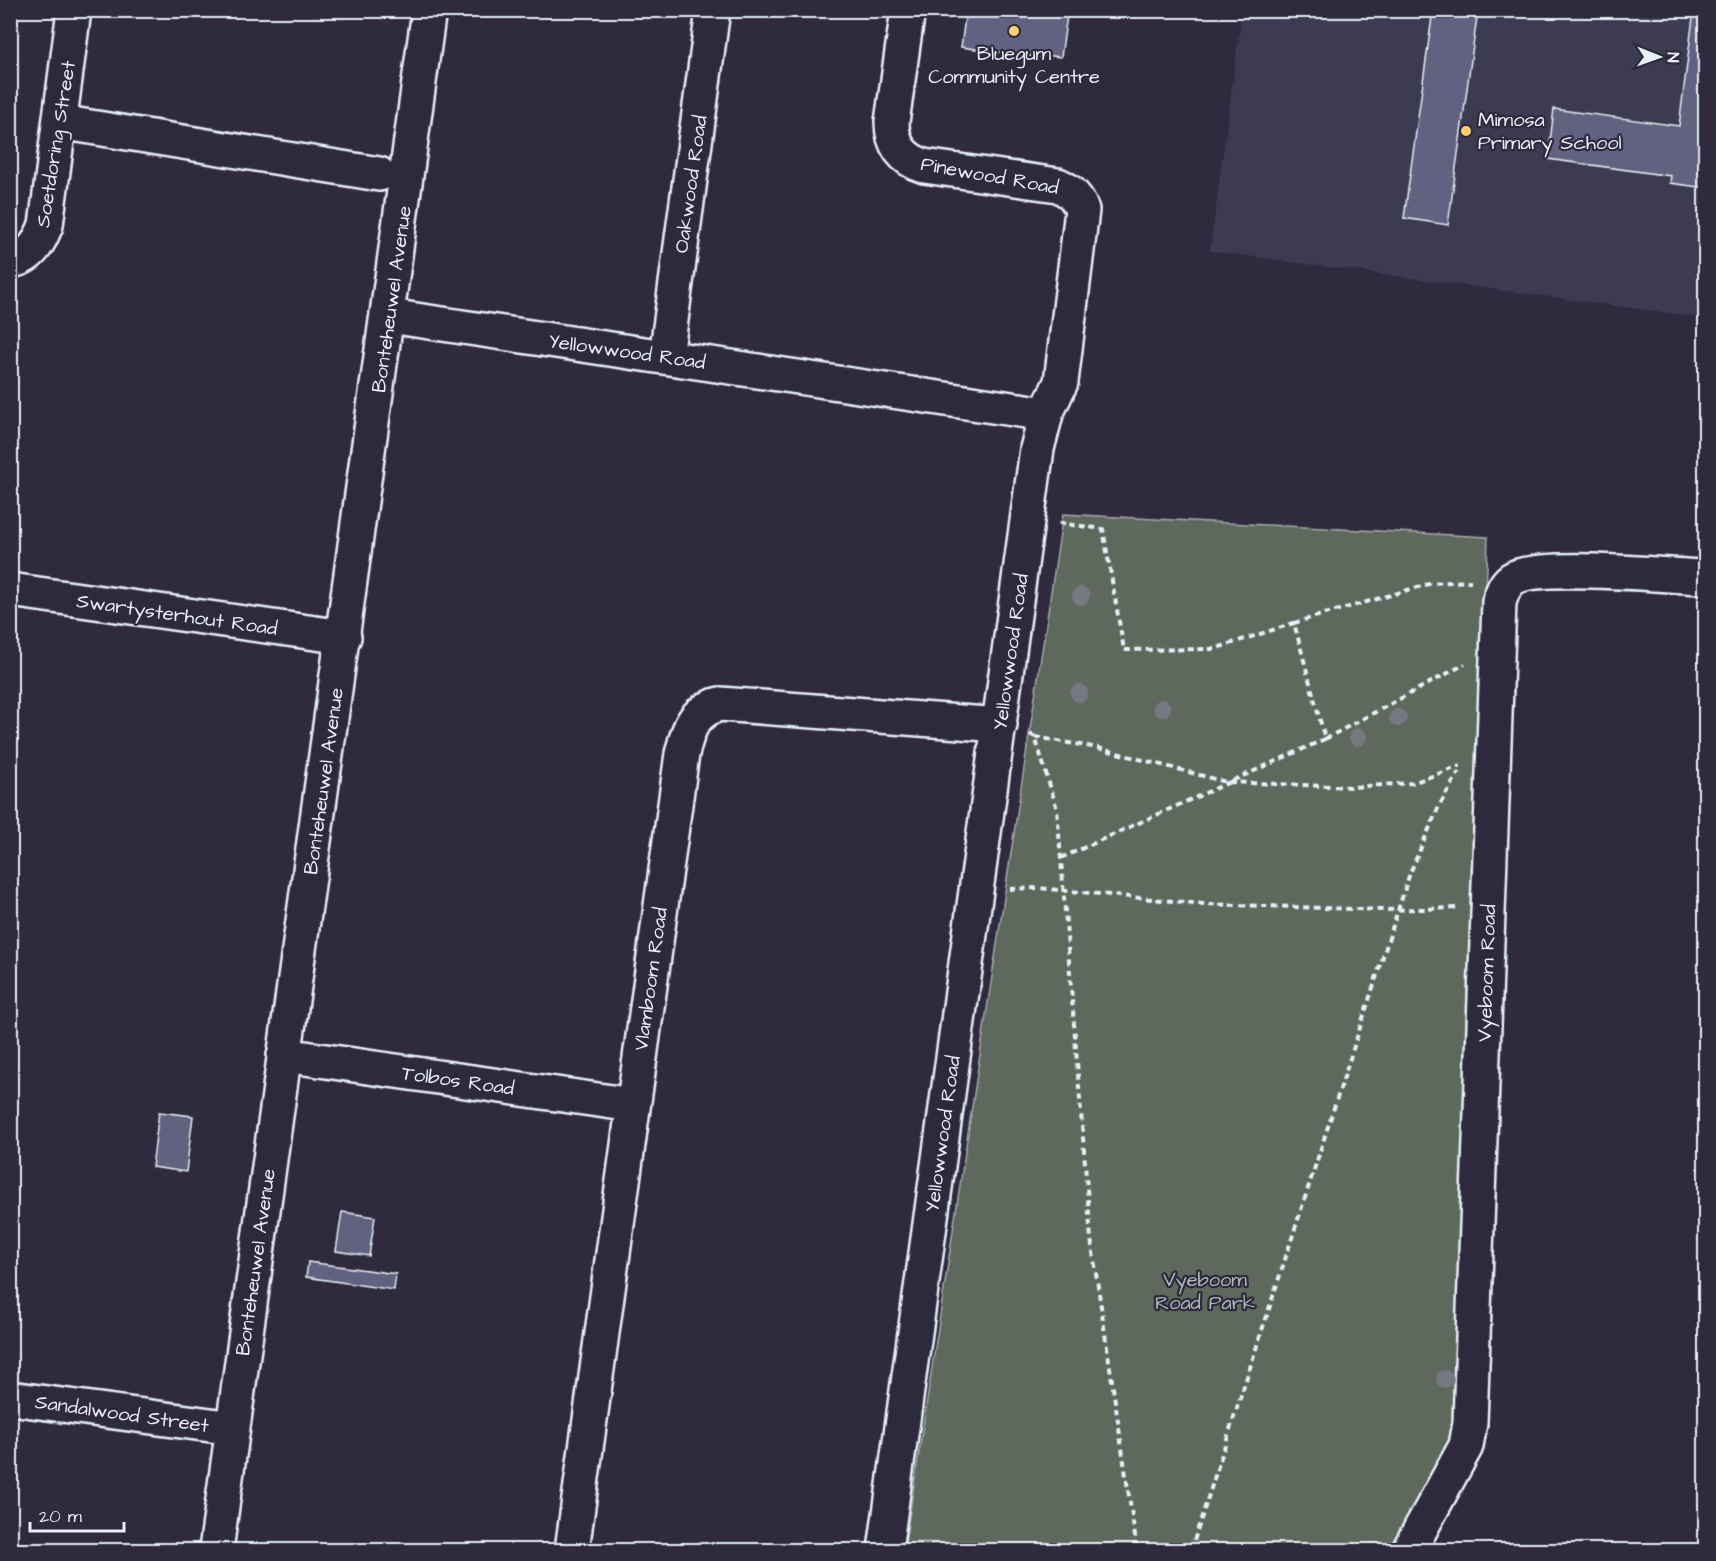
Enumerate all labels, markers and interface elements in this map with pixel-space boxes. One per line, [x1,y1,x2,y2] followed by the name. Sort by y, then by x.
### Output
[1007,24,1021,38] marker: Bluegum Community Centre
[1629,27,1689,87] north arrow
[928,40,1100,92] place label: Bluegum Community Centre
[1662,52,1684,62] text: N
[29,59,84,230] street label: Soetdoring Street
[1478,106,1622,158] place label: Mimosa Primary School
[667,113,715,255] street label: Oakwood Road
[1459,124,1473,138] marker: Mimosa Primary School
[919,150,1061,202] street label: Pinewood Road
[365,204,419,394] street label: Bonteheuwel Avenue
[547,327,707,377] street label: Yellowwood Road
[986,572,1036,732] street label: Yellowwood Road
[74,587,279,644] street label: Swartysterhout Road
[297,686,351,876] street label: Bonteheuwel Avenue
[1471,904,1504,1042] street label: Vyeboom Road
[627,906,675,1053] street label: Vlamboom Road
[918,1054,968,1214] street label: Yellowwood Road
[400,1059,516,1103] street label: Tolbos Road
[229,1167,283,1357] street label: Bonteheuwel Avenue
[1155,1266,1255,1317] park label: Vyeboom Road Park
[33,1388,211,1440] street label: Sandalwood Street
[30,1495,124,1533] scale bar
[39,1504,82,1529] text: 20 m

